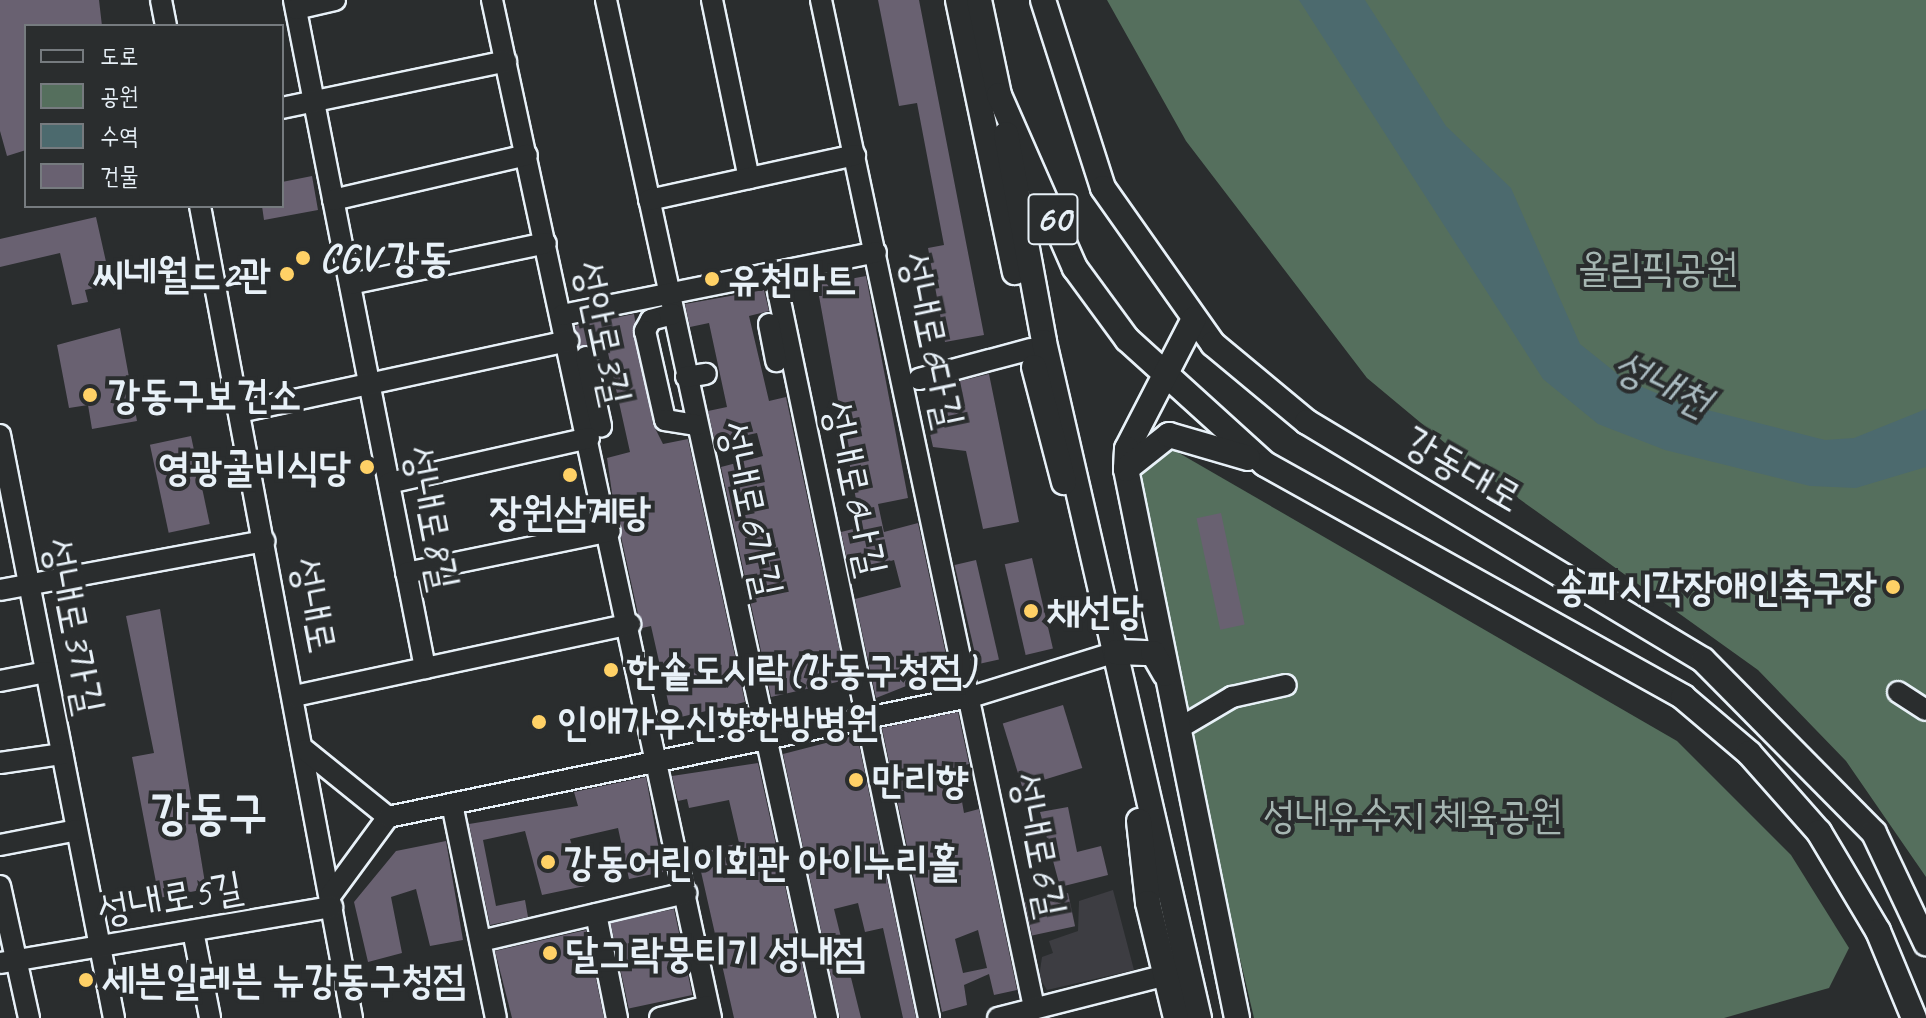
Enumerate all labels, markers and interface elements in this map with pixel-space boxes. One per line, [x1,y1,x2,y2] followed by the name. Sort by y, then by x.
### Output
[24,24,284,208] legend
[100,41,139,71] text: 도로
[100,81,139,111] text: 공원
[100,121,139,151] text: 수역
[100,161,139,191] text: 건물
[1027,185,1079,253] road number: 60
[319,234,452,282] place label: CGV 강동
[1578,244,1738,292] park label: 올림픽공원
[890,247,974,433] street label: 성내로6다길
[294,249,312,267] marker: CGV 강동
[92,250,271,298] place label: 씨네월드2관
[728,255,857,303] place label: 유천마트
[564,256,642,410] street label: 성안로3길
[278,265,296,283] marker: 씨네월드2관
[703,270,721,288] marker: 유천마트
[1605,340,1719,428] water label: 성내천
[108,371,301,419] place label: 강동구보건소
[79,384,101,406] marker: 강동구보건소
[813,395,897,581] street label: 성내로6나길
[709,416,793,602] street label: 성내로6가길
[1395,416,1531,522] street label: 강동대로
[394,441,470,595] street label: 성내로8길
[158,443,351,491] place label: 영광굴비식당
[358,458,376,476] marker: 영광굴비식당
[561,466,579,484] marker: 장원삼계탕
[490,488,650,536] place label: 장원삼계탕
[33,534,115,718] street label: 성내로3가길
[281,553,347,657] street label: 성내로
[1555,563,1877,611] place label: 송파시각장애인축구장
[1884,578,1902,596] marker: 송파시각장애인축구장
[1047,587,1144,635] place label: 채선당
[1022,602,1040,620] marker: 채선당
[627,646,975,694] place label: 한솥도시락(강동구청점)
[602,661,620,679] marker: 한솥도시락(강동구청점)
[557,698,879,746] place label: 인애가우신향한방병원
[528,711,550,733] marker: 인애가우신향한방병원
[872,756,969,804] place label: 만리향
[1001,768,1077,922] street label: 성내로6길
[847,771,865,789] marker: 만리향
[151,784,267,842] district label: 강동구
[1263,791,1563,839] park label: 성내유수지 체육공원
[564,838,960,886] place label: 강동어린이회관 아이누리홀
[539,853,557,871] marker: 강동어린이회관 아이누리홀
[94,862,246,934] street label: 성내로5길
[566,929,865,977] place label: 달그락뭉티기 성내점
[541,944,559,962] marker: 달그락뭉티기 성내점
[102,956,466,1004] place label: 세븐일레븐 뉴강동구청점
[77,971,95,989] marker: 세븐일레븐 뉴강동구청점

